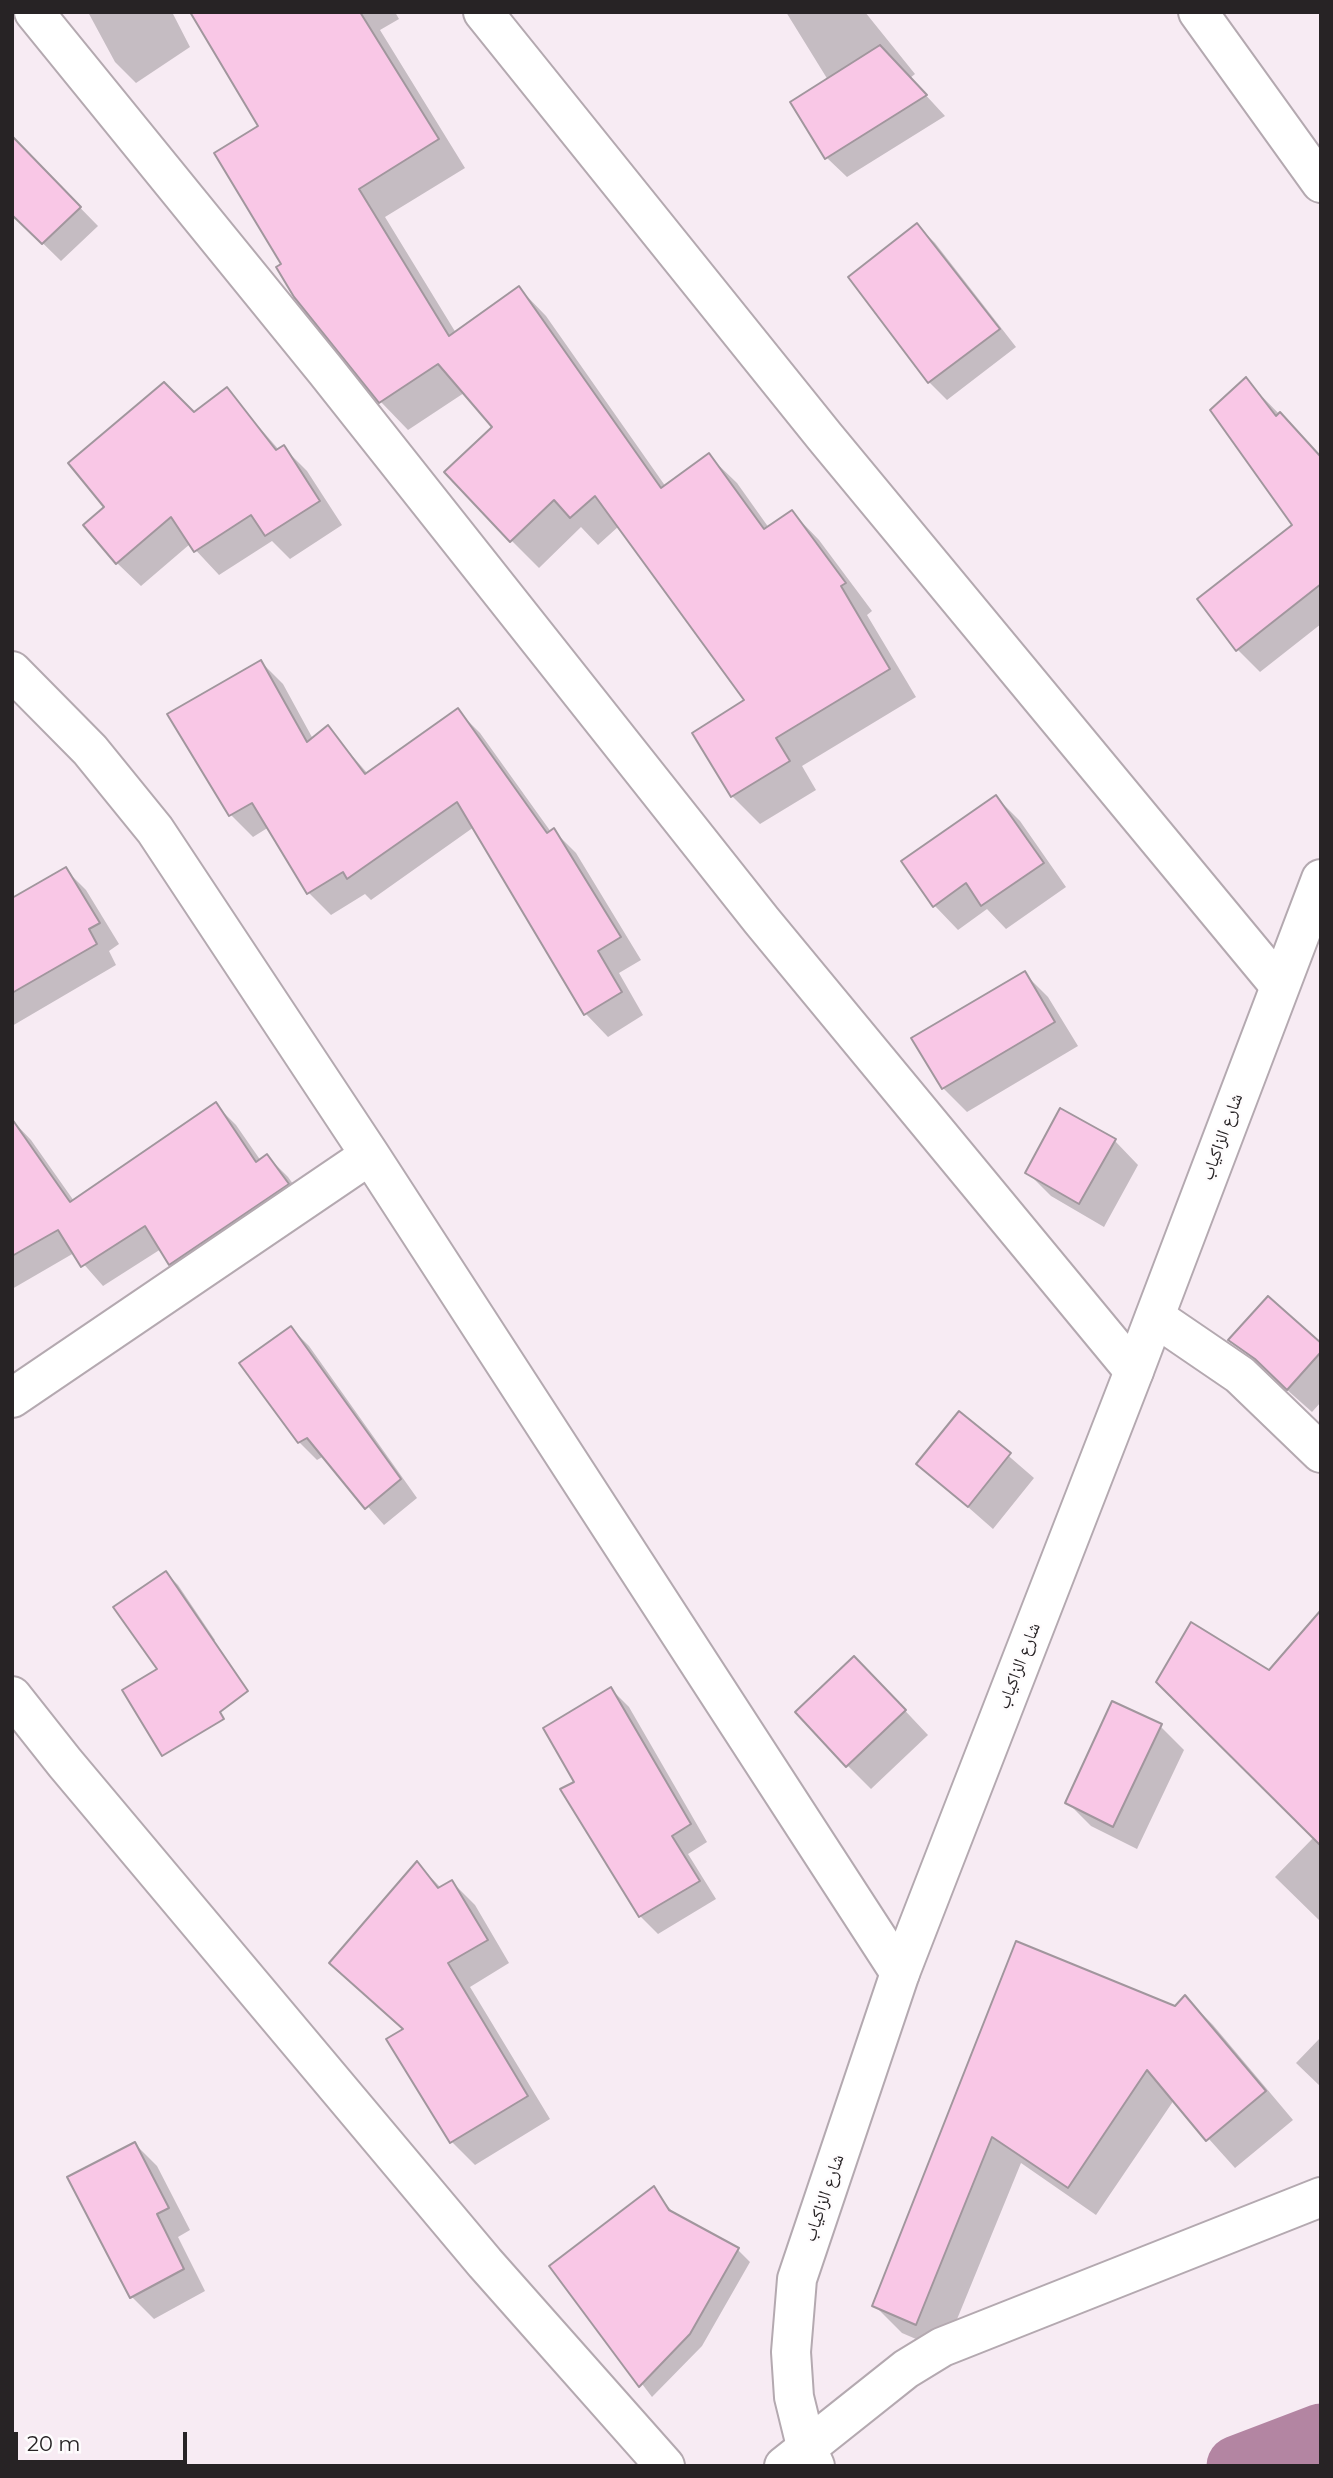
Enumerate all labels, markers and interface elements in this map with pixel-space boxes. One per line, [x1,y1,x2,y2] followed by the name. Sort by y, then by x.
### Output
[1196,1091,1248,1183] street label: شارع الزاكياب
[993,1620,1045,1712] street label: شارع الزاكياب
[799,2151,849,2245] street label: شارع الزاكياب
[18,2418,191,2462] scale bar
[27,2431,81,2456] text: 20 m

